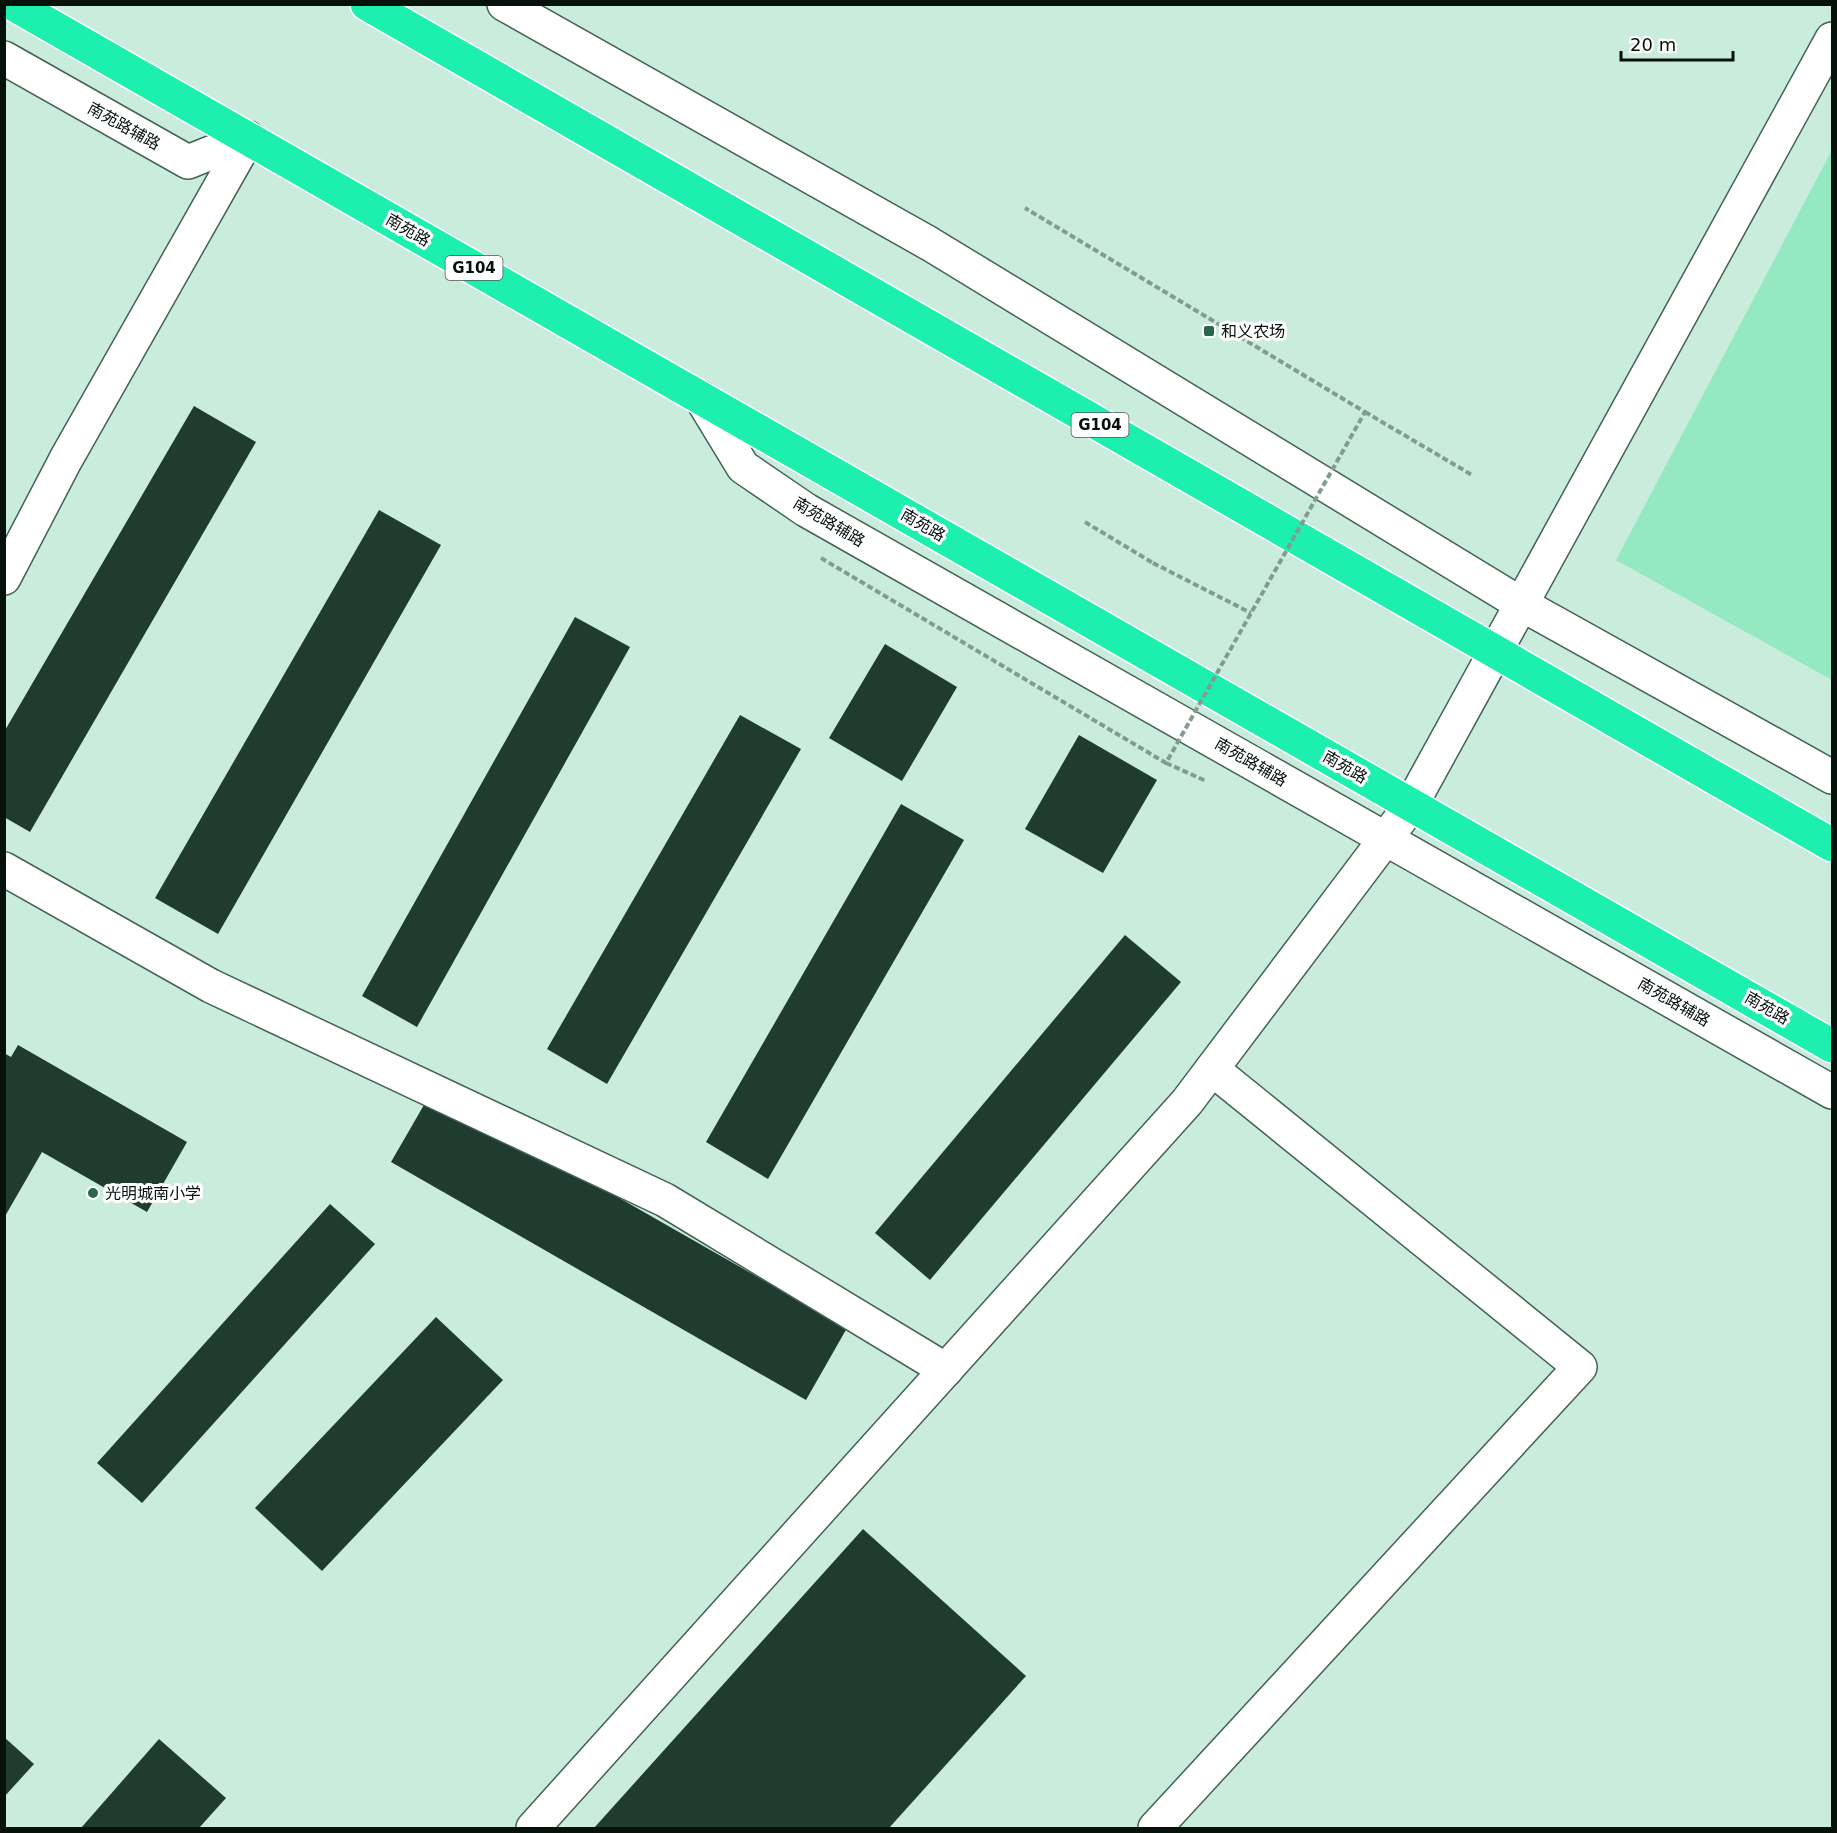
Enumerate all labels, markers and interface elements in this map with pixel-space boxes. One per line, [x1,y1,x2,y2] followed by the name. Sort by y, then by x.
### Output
[1621,24,1734,62] scale bar
[1630,34,1676,55] text: 20 m
[84,98,164,154] street label: 南苑路辅路
[382,210,434,250] street label: 南苑路
[446,256,502,280] road number: G104
[1221,322,1285,341] place label: 和义农场
[1202,324,1216,338] marker: 和义农场
[1072,413,1128,437] road number: G104
[790,493,868,551] street label: 南苑路辅路
[897,505,949,545] street label: 南苑路
[1212,734,1290,790] street label: 南苑路辅路
[1319,747,1371,787] street label: 南苑路
[1635,974,1713,1030] street label: 南苑路辅路
[1741,988,1793,1028] street label: 南苑路
[105,1184,201,1203] place label: 光明城南小学
[86,1186,100,1200] marker: 光明城南小学

